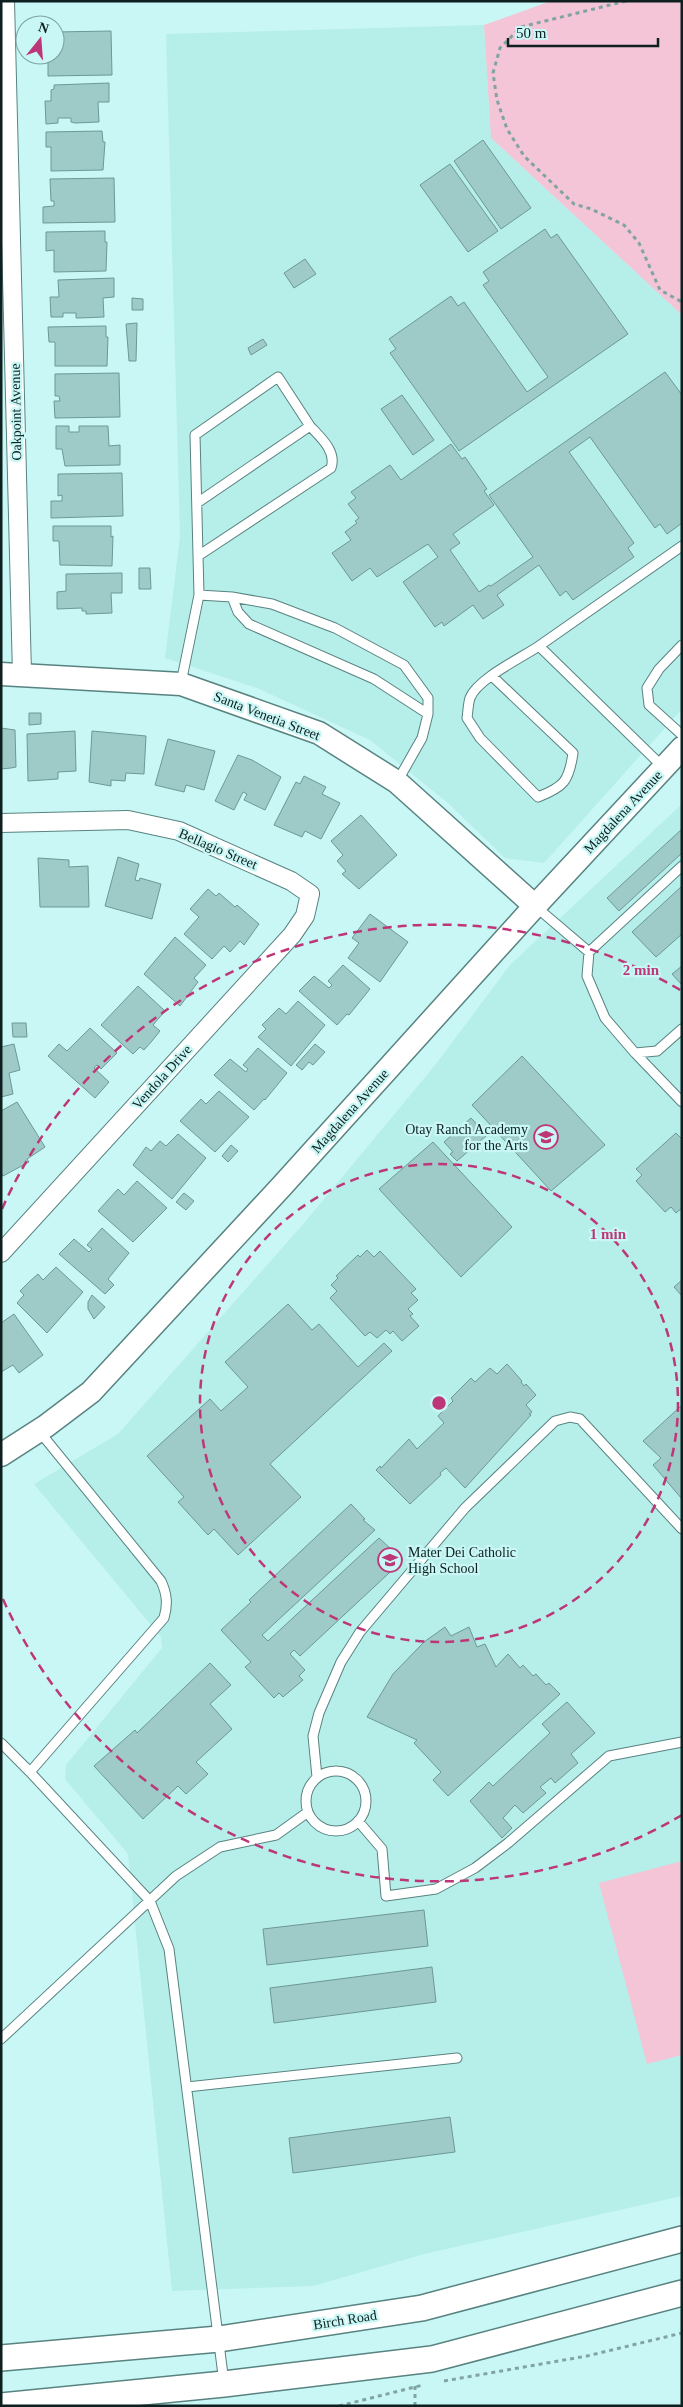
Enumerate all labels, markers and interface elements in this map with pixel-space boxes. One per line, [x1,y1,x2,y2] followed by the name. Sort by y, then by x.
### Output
[15,15,65,65] north arrow
[508,15,658,47] scale bar
[37,19,51,37] text: N
[516,25,547,41] text: 50 m
[8,363,24,461] street label: Oakpoint Avenue
[212,689,322,743] street label: Santa Venetia Street
[581,768,665,856] street label: Magdalena Avenue
[177,826,260,872] street label: Bellagio Street
[623,962,660,978] text: 2 min
[129,1042,195,1112] street label: Vendola Drive
[308,1066,392,1156] street label: Magdalena Avenue
[405,1122,528,1153] place label: Otay Ranch Academy for the Arts
[533,1124,559,1150] school or university icon: Otay Ranch Academy for the Arts
[590,1226,627,1242] text: 1 min
[430,1394,448,1412] centre of rings
[408,1545,516,1576] place label: Mater Dei Catholic High School
[377,1547,403,1573] school or university icon: Mater Dei Catholic High School
[312,2308,378,2332] street label: Birch Road

